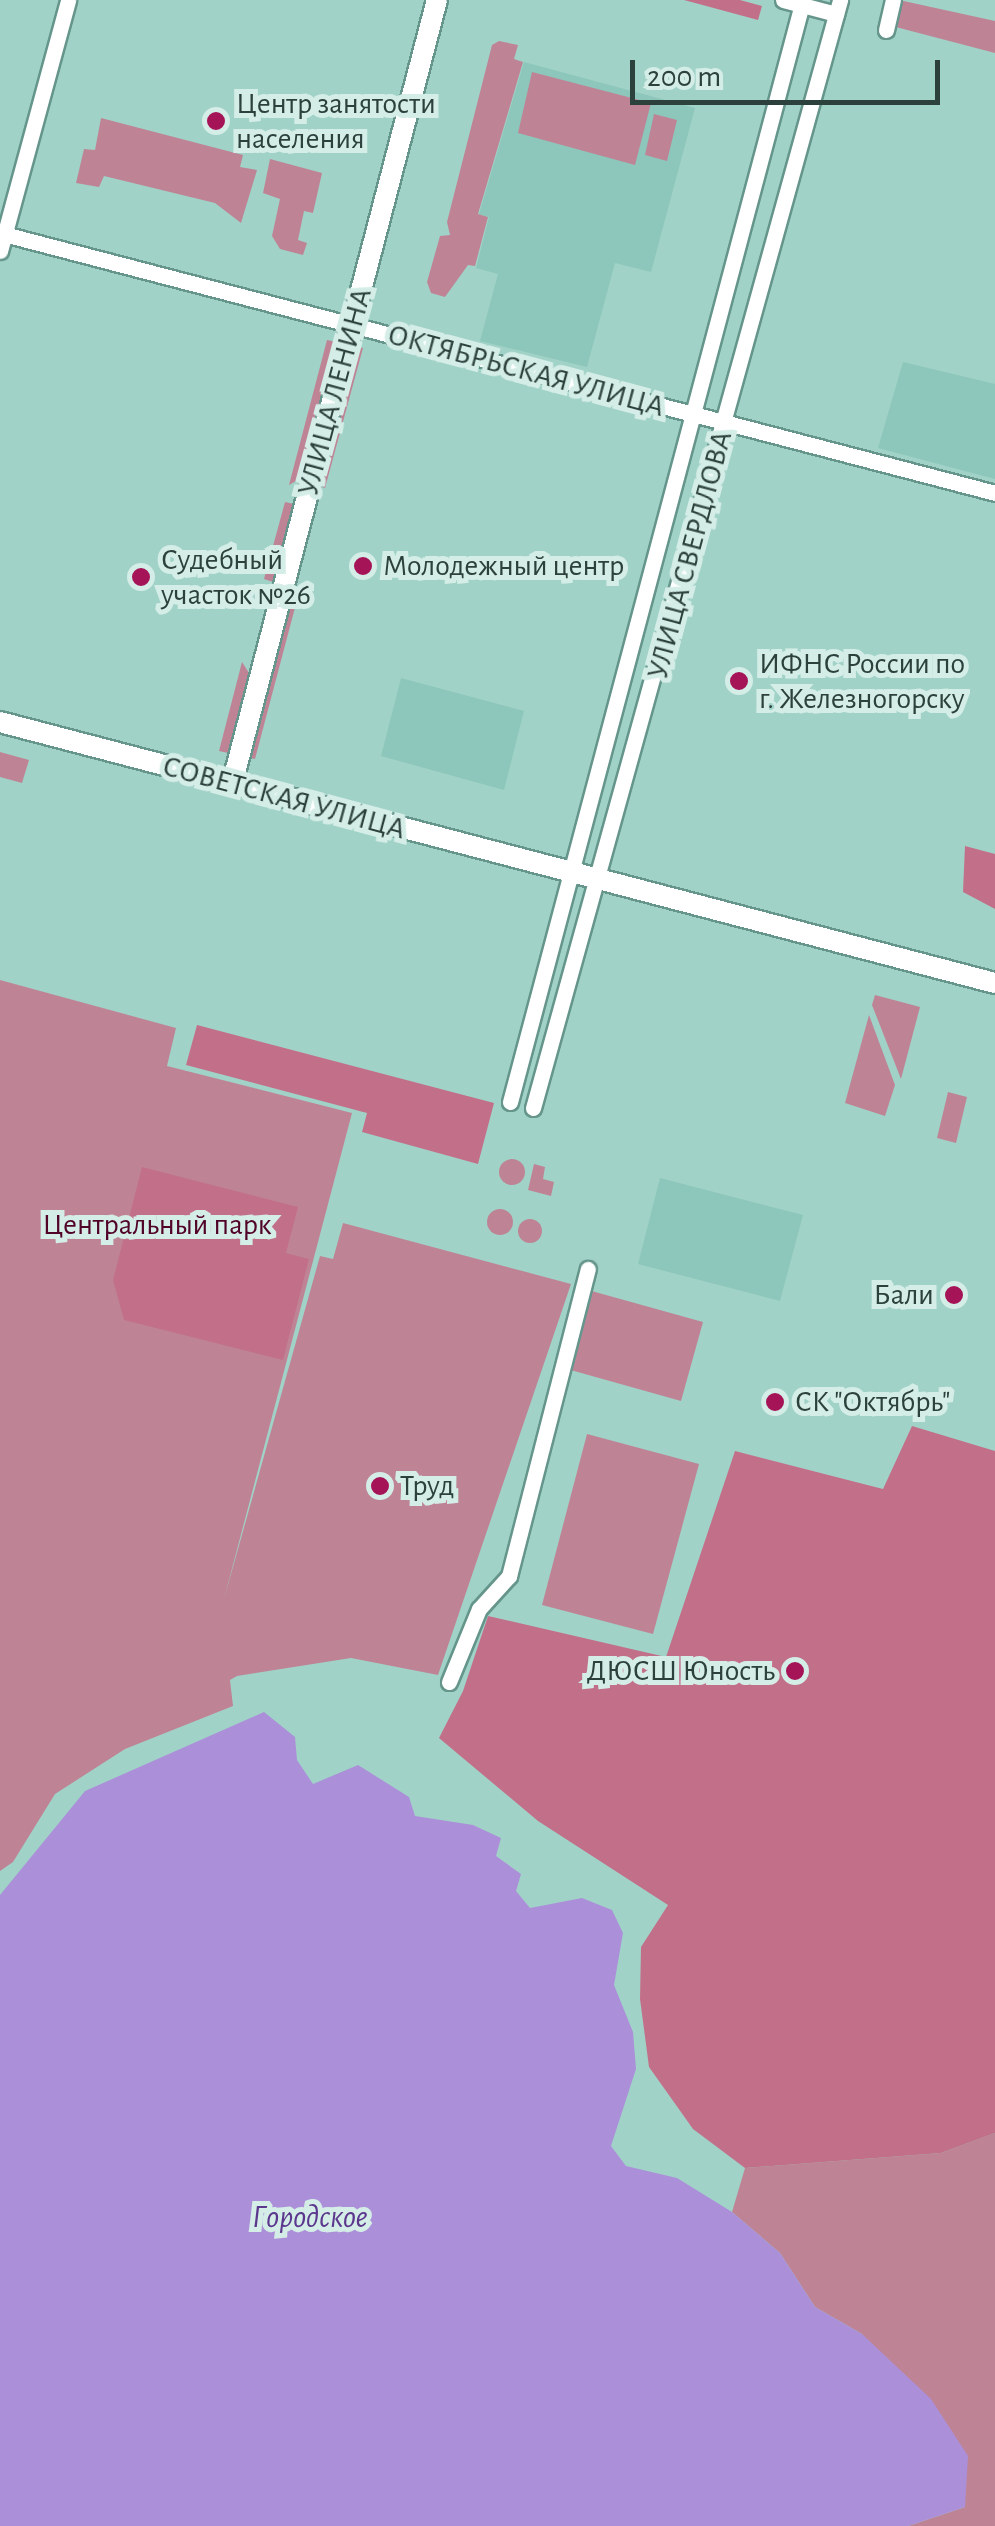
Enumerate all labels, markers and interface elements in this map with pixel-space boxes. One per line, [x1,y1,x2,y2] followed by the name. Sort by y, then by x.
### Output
[635,40,945,102] scale bar
[647,62,721,92] text: 200 m
[236,86,436,156] place label: Центр занятости населения
[205,110,227,132] marker: Центр занятости населения
[290,284,380,500] street label: УЛИЦА ЛЕНИНА
[384,317,668,425] street label: ОКТЯБРЬСКАЯ УЛИЦА
[640,427,740,683] street label: УЛИЦА СВЕРДЛОВА
[161,542,311,612] place label: Судебный участок №26
[383,548,624,584] place label: Молодежный центр
[352,555,374,577] marker: Молодежный центр
[130,566,152,588] marker: Судебный участок №26
[759,646,965,716] place label: ИФНС России по г. Железногорску
[728,670,750,692] marker: ИФНС России по г. Железногорску
[159,748,409,848] street label: СОВЕТСКАЯ УЛИЦА
[42,1207,272,1243] park label: Центральный парк
[874,1277,934,1313] place label: Бали
[943,1284,965,1306] marker: Бали
[795,1384,950,1420] place label: СК "Октябрь"
[764,1391,786,1413] marker: СК "Октябрь"
[400,1468,454,1504] place label: Труд
[369,1475,391,1497] marker: Труд
[587,1653,775,1689] place label: ДЮСШ Юность
[784,1660,806,1682] marker: ДЮСШ Юность
[252,2198,368,2236] water label: Городское

